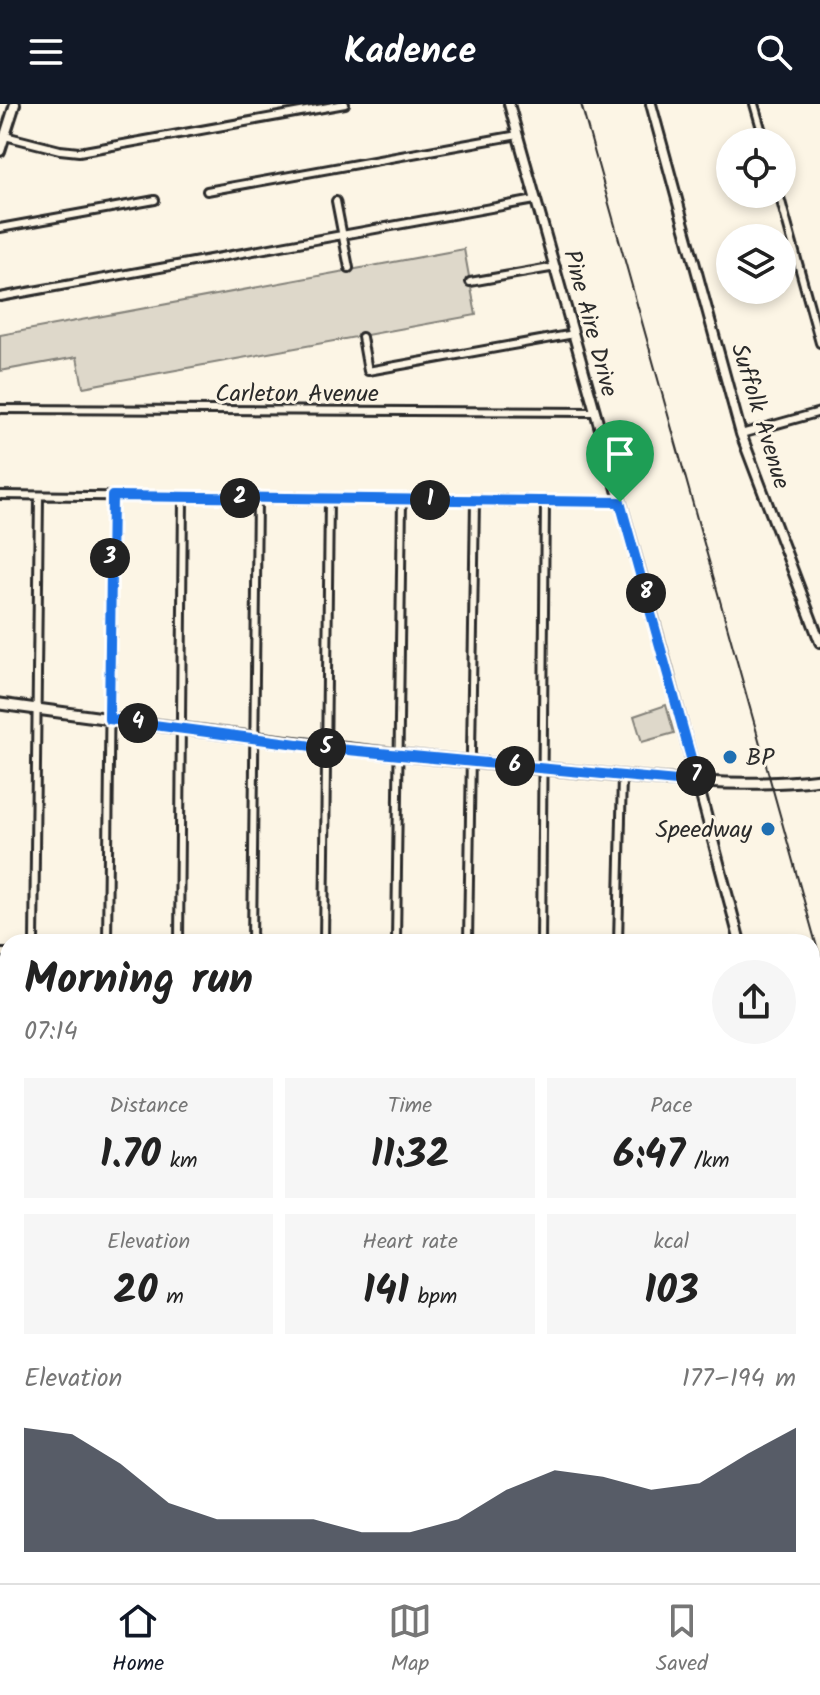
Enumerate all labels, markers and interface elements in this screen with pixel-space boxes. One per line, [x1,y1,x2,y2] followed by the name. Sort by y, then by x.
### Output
[344,24,476,81] text: Kadence
[24,30,68,74] icon: menu
[752,30,796,74] icon: search
[716,128,796,304] map controls
[716,128,796,208] button: locate
[716,224,796,304] button: layers
[551,246,628,401] street label: Pine Aire Drive
[719,339,800,494] street label: Suffolk Avenue
[215,375,379,414] street label: Carleton Avenue
[586,420,654,502] pin
[598,432,642,476] icon: arrive
[220,478,260,518] pin: 2
[234,480,246,515] text: 2
[410,480,450,520] pin: 1
[427,482,433,517] text: 1
[90,538,130,578] pin: 3
[104,540,116,575] text: 3
[626,573,666,613] pin: 8
[640,575,652,610] text: 8
[118,703,158,743] pin: 4
[132,705,144,740] text: 4
[306,728,346,768] pin: 5
[320,730,332,765] text: 5
[746,739,775,778] place label: BP
[495,746,535,786] pin: 6
[509,748,521,783] text: 6
[721,748,739,766] marker: BP
[676,756,716,796] pin: 7
[691,758,701,793] text: 7
[656,811,753,850] place label: Speedway
[759,820,777,838] marker: Speedway
[24,946,253,1016] text: Morning run
[712,960,796,1044] button: share
[24,1011,78,1053] text: 07:14
[109,1089,188,1124] text: Distance
[388,1089,432,1124] text: Time
[650,1089,692,1124] text: Pace
[100,1124,161,1188] text: 1.70
[370,1124,450,1188] text: 11:32
[613,1124,685,1188] text: 6:47
[161,1144,197,1179] text: km
[685,1144,730,1179] text: /km
[107,1225,190,1260] text: Elevation
[362,1225,458,1260] text: Heart rate
[653,1225,689,1260] text: kcal
[114,1260,157,1324] text: 20
[363,1260,409,1324] text: 141
[644,1260,699,1324] text: 103
[157,1280,184,1315] text: m
[409,1280,457,1315] text: bpm
[24,1358,122,1400] text: Elevation
[682,1358,796,1400] text: 177–194 m
[112,1599,164,1682] tab: Home
[388,1599,432,1682] tab: Map
[656,1599,708,1682] tab: Saved

